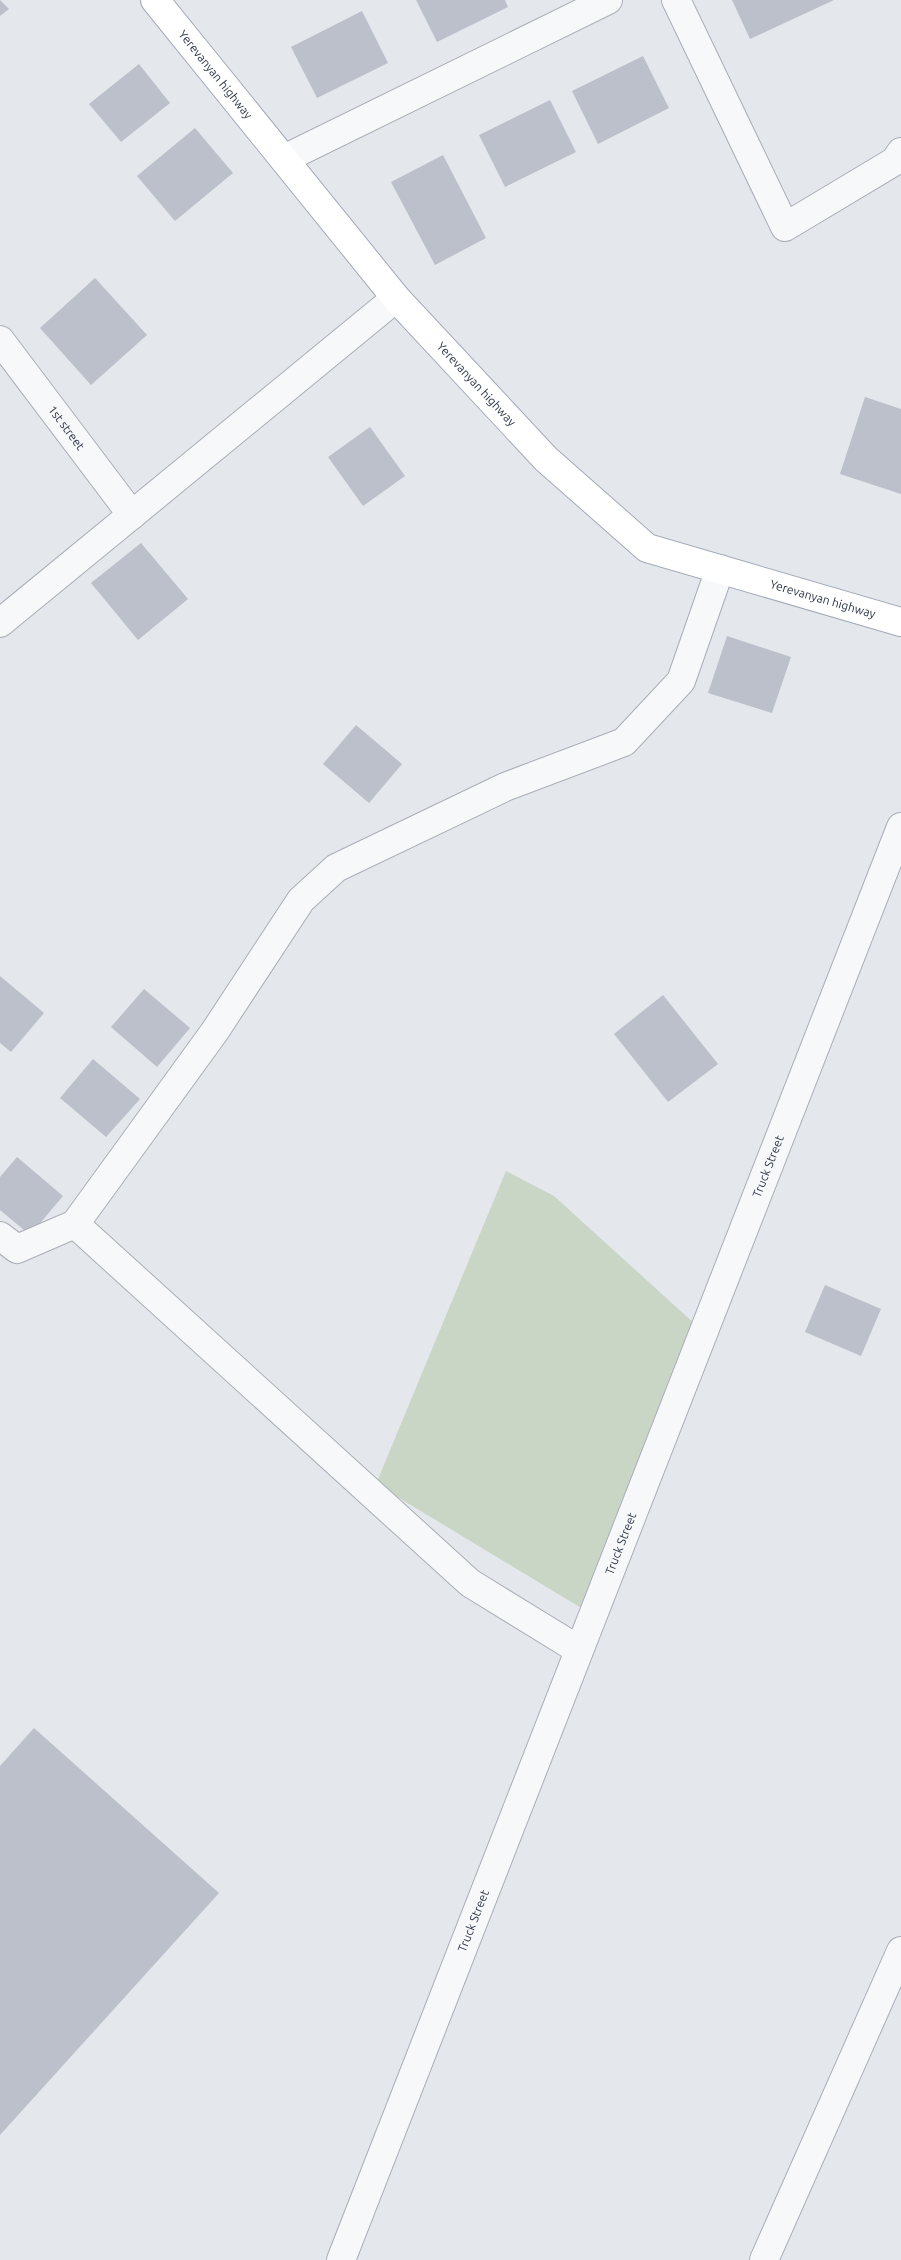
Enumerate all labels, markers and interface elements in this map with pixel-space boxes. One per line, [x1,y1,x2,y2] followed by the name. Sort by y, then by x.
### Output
[176,28,255,121] street label: Yerevanyan highway
[435,339,519,428] street label: Yerevanyan highway
[46,403,88,452] street label: 1st street
[769,577,877,620] street label: Yerevanyan highway
[750,1133,786,1199] street label: Truck Street
[602,1510,639,1576] street label: Truck Street
[455,1888,491,1954] street label: Truck Street

